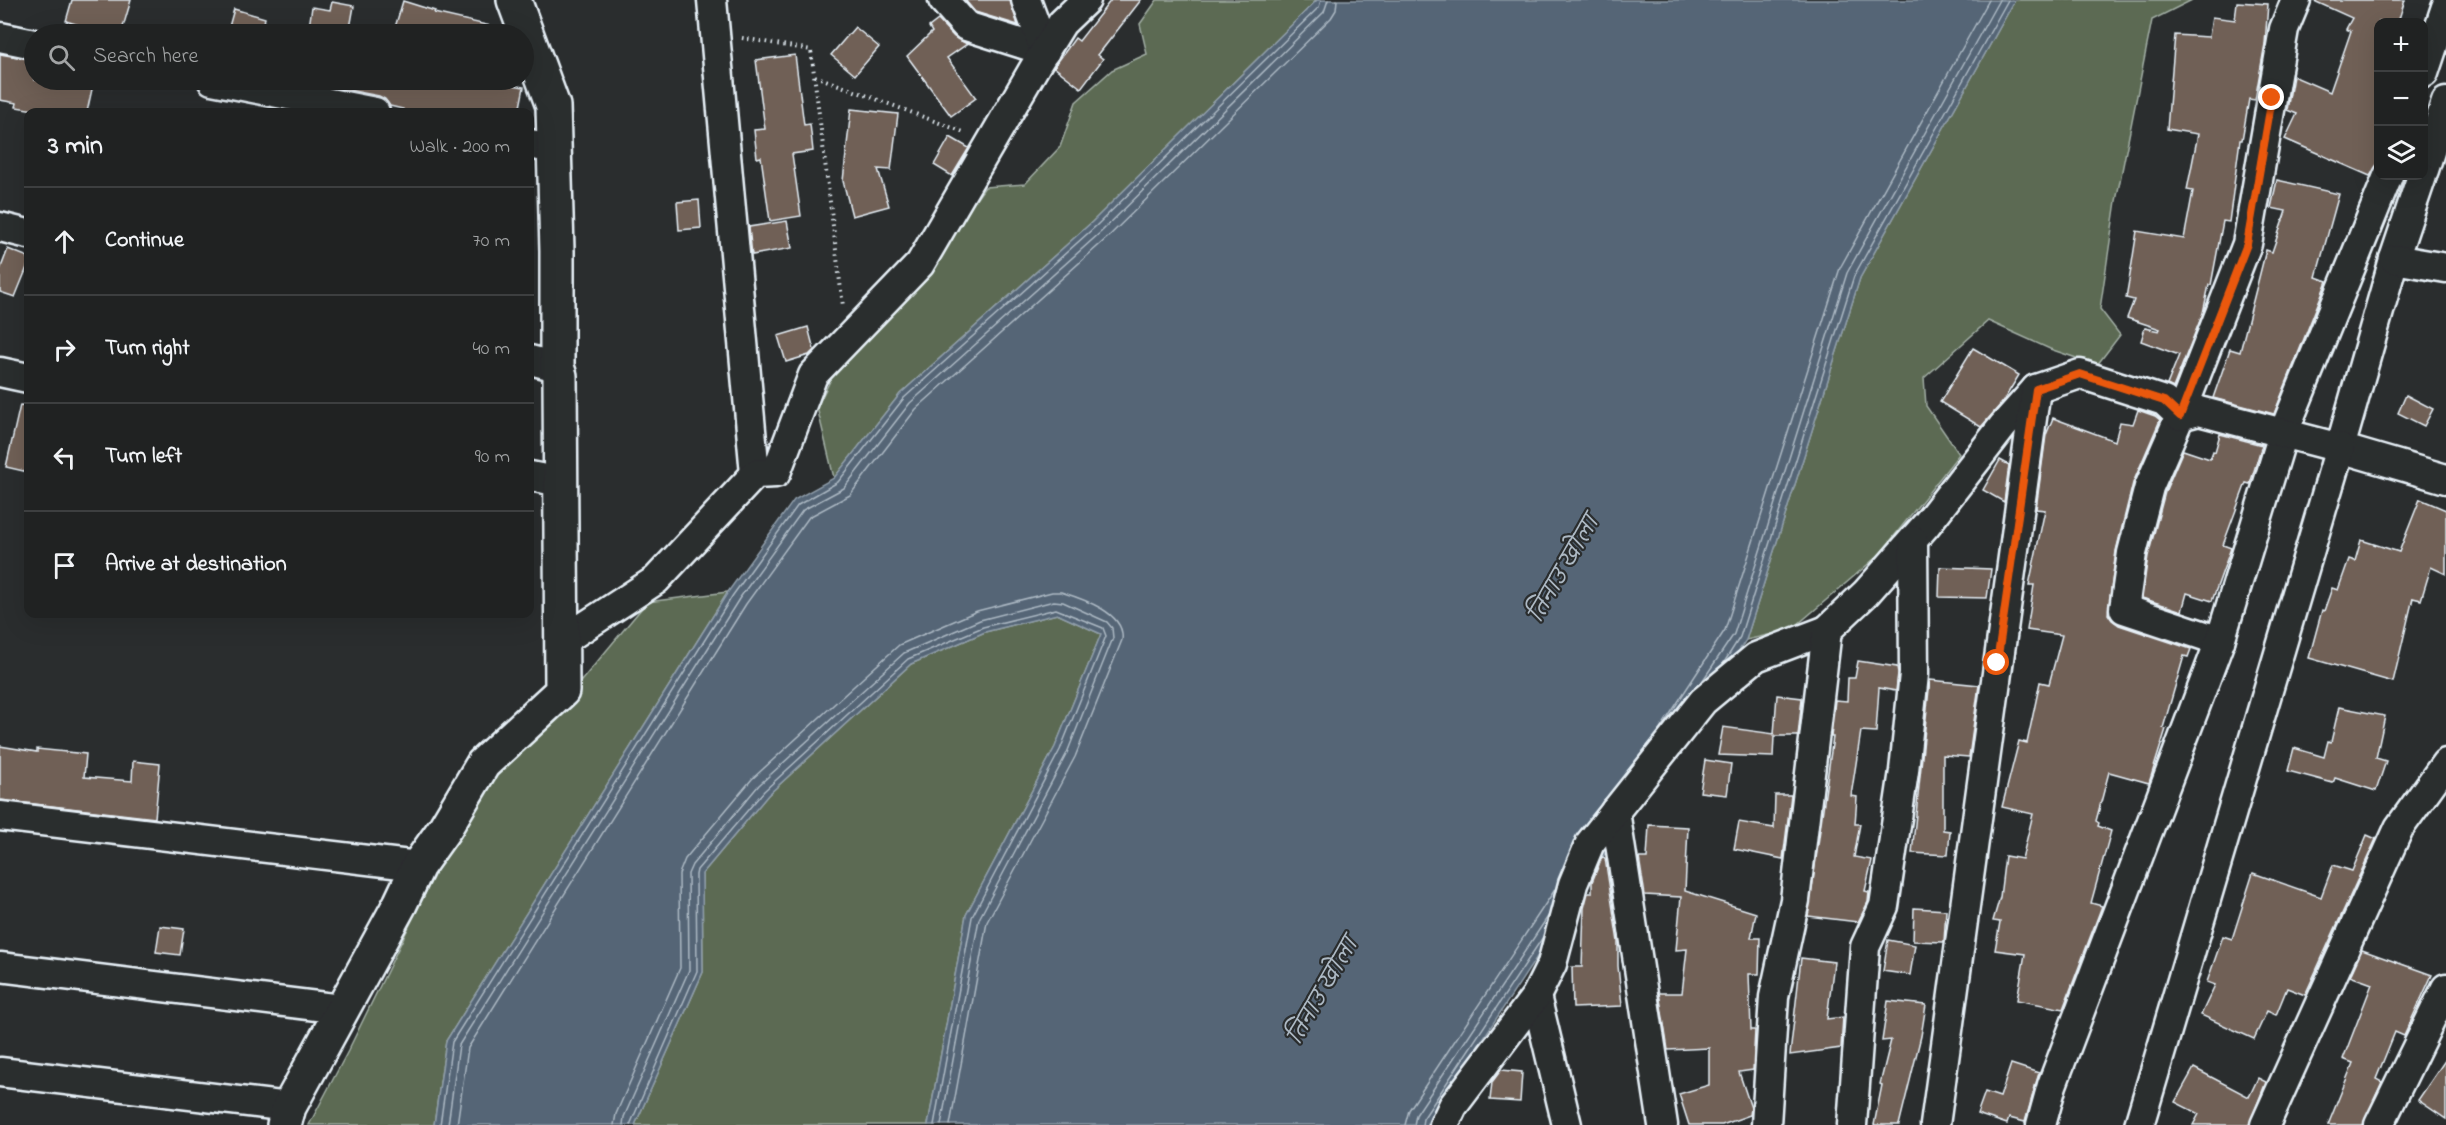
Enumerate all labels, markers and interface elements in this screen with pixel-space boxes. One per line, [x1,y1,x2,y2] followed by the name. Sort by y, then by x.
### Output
[2374,18,2428,180] map controls
[2374,18,2428,72] button: +
[24,24,534,90] search box
[45,41,78,74] icon: search
[93,41,198,73] text: Search here
[2374,72,2428,126] button: −
[2258,84,2284,110] route end
[2374,126,2428,180] button: layers
[48,128,103,166] text: 3 min
[410,133,510,162] text: Walk · 200 m
[48,225,81,258] icon: ahead
[105,225,184,257] text: Continue
[473,227,510,256] text: 70 m
[48,333,81,366] icon: right
[105,333,190,365] text: Turn right
[473,335,510,364] text: 40 m
[48,441,81,474] icon: left
[105,441,182,473] text: Turn left
[475,443,510,472] text: 90 m
[1519,504,1610,629] water label: तिनाउ खोला
[48,549,81,582] icon: arrive
[105,549,287,581] text: Arrive at destination
[1983,649,2009,675] route start
[1278,926,1369,1051] water label: तिनाउ खोला

